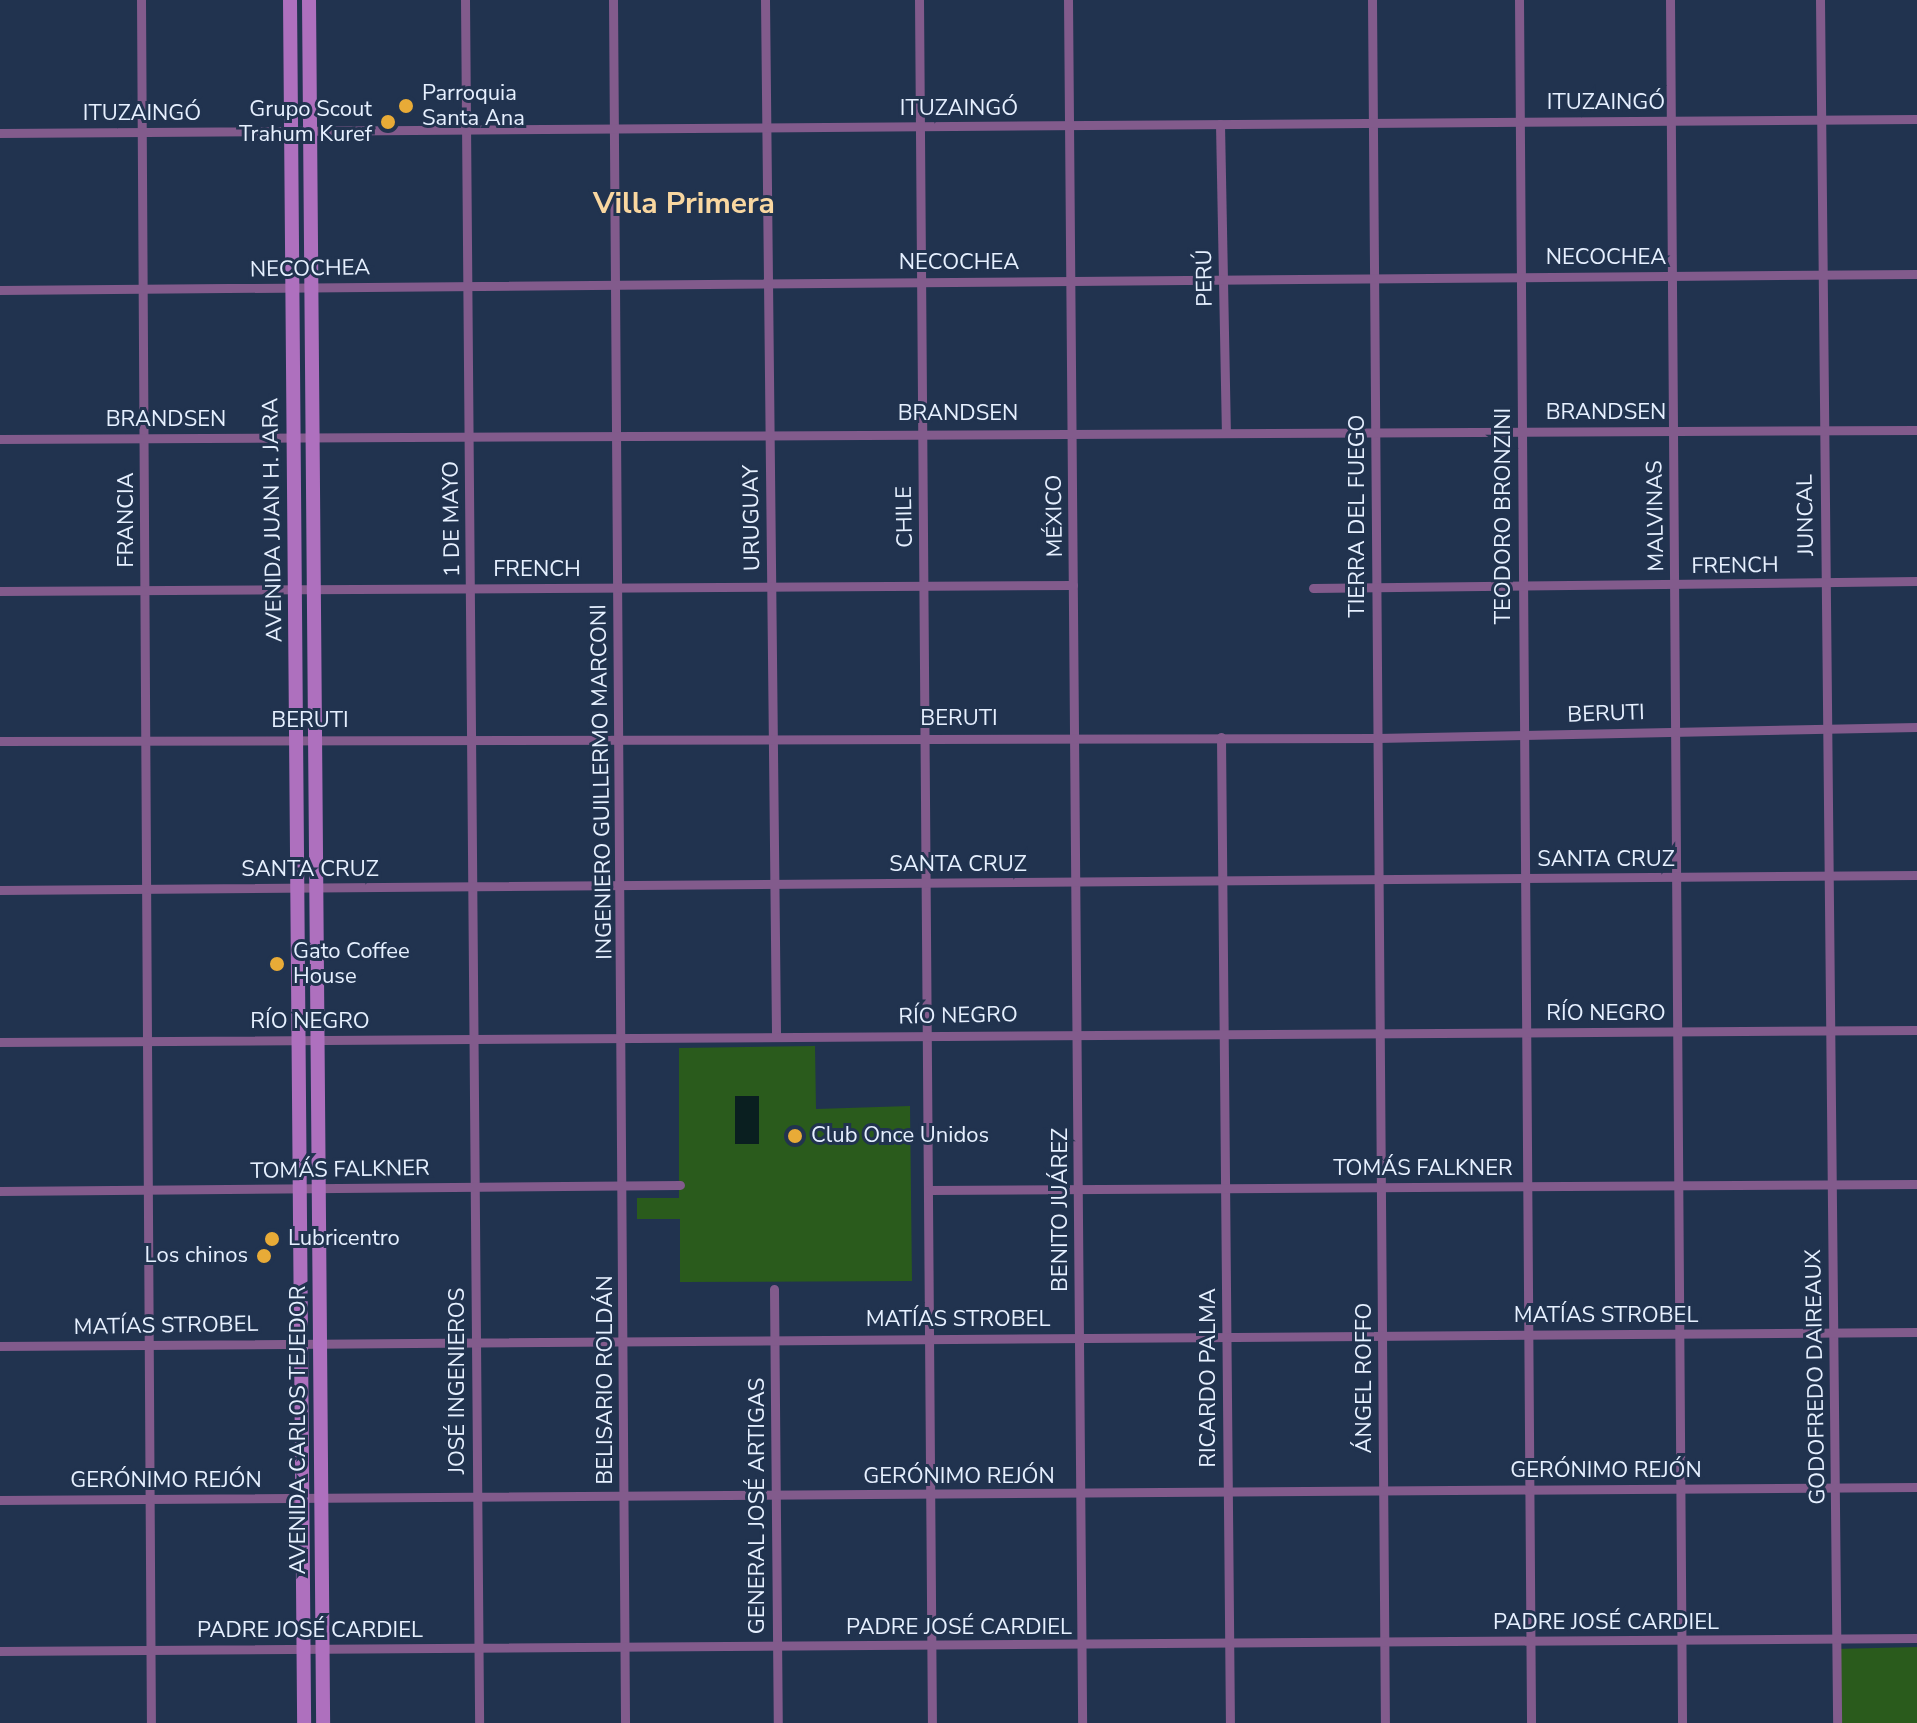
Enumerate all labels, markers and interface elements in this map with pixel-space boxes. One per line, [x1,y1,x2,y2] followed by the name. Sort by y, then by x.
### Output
[422,80,525,132] place label: Parroquia Santa Ana
[1547,90,1665,116] street label: ITUZAINGÓ
[239,96,372,148] place label: Grupo Scout Trahum Kuref
[900,96,1018,122] street label: ITUZAINGÓ
[397,97,415,115] marker: Parroquia Santa Ana
[83,101,201,127] street label: ITUZAINGÓ
[379,113,397,131] marker: Grupo Scout Trahum Kuref
[593,186,775,222] district label: Villa Primera
[1546,245,1666,271] street label: NECOCHEA
[1191,249,1219,307] street label: PERÚ
[899,250,1019,276] street label: NECOCHEA
[250,255,370,283] street label: NECOCHEA
[258,398,288,642] street label: AVENIDA JUAN H. JARA
[1546,400,1666,426] street label: BRANDSEN
[898,401,1018,427] street label: BRANDSEN
[106,407,226,433] street label: BRANDSEN
[1491,408,1517,624] street label: TEODORO BRONZINI
[1345,414,1371,618] street label: TIERRA DEL FUEGO
[1642,460,1670,572] street label: MALVINAS
[438,461,466,577] street label: 1 DE MAYO
[738,465,766,571] street label: URUGUAY
[114,472,140,568] street label: FRANCIA
[1041,474,1069,558] street label: MÉXICO
[1792,474,1820,556] street label: JUNCAL
[891,486,919,548] street label: CHILE
[1691,552,1779,580] street label: FRENCH
[493,557,581,583] street label: FRENCH
[586,604,618,960] street label: INGENIERO GUILLERMO MARCONI
[1567,699,1645,729] street label: BERUTI
[920,706,998,732] street label: BERUTI
[271,708,349,734] street label: BERUTI
[1537,847,1675,873] street label: SANTA CRUZ
[889,852,1027,878] street label: SANTA CRUZ
[241,857,379,883] street label: SANTA CRUZ
[293,938,410,990] place label: Gato Coffee House
[268,955,286,973] marker: Gato Coffee House
[1546,1001,1666,1027] street label: RÍO NEGRO
[898,1002,1018,1030] street label: RÍO NEGRO
[250,1009,370,1035] street label: RÍO NEGRO
[811,1123,989,1149] place label: Club Once Unidos
[786,1127,804,1145] marker: Club Once Unidos
[1048,1128,1074,1292] street label: BENITO JUÁREZ
[250,1155,430,1185] street label: TOMÁS FALKNER
[1333,1156,1513,1182] street label: TOMÁS FALKNER
[288,1226,400,1252] place label: Lubricentro
[263,1230,281,1248] marker: Lubricentro
[145,1243,248,1269] place label: Los chinos
[255,1247,273,1265] marker: Los chinos
[1801,1249,1831,1505] street label: GODOFREDO DAIREAUX
[593,1275,619,1485] street label: BELISARIO ROLDÁN
[286,1286,312,1574] street label: AVENIDA CARLOS TEJEDOR
[445,1288,471,1474] street label: JOSÉ INGENIEROS
[1196,1288,1222,1468] street label: RICARDO PALMA
[1352,1303,1378,1453] street label: ÁNGEL ROFFO
[1514,1303,1698,1329] street label: MATÍAS STROBEL
[866,1307,1050,1333] street label: MATÍAS STROBEL
[73,1311,259,1341] street label: MATÍAS STROBEL
[745,1378,771,1634] street label: GENERAL JOSÉ ARTIGAS
[1510,1458,1702,1484] street label: GERÓNIMO REJÓN
[863,1464,1055,1490] street label: GERÓNIMO REJÓN
[70,1468,262,1494] street label: GERÓNIMO REJÓN
[1493,1610,1719,1636] street label: PADRE JOSÉ CARDIEL
[846,1615,1072,1641] street label: PADRE JOSÉ CARDIEL
[197,1618,423,1644] street label: PADRE JOSÉ CARDIEL

